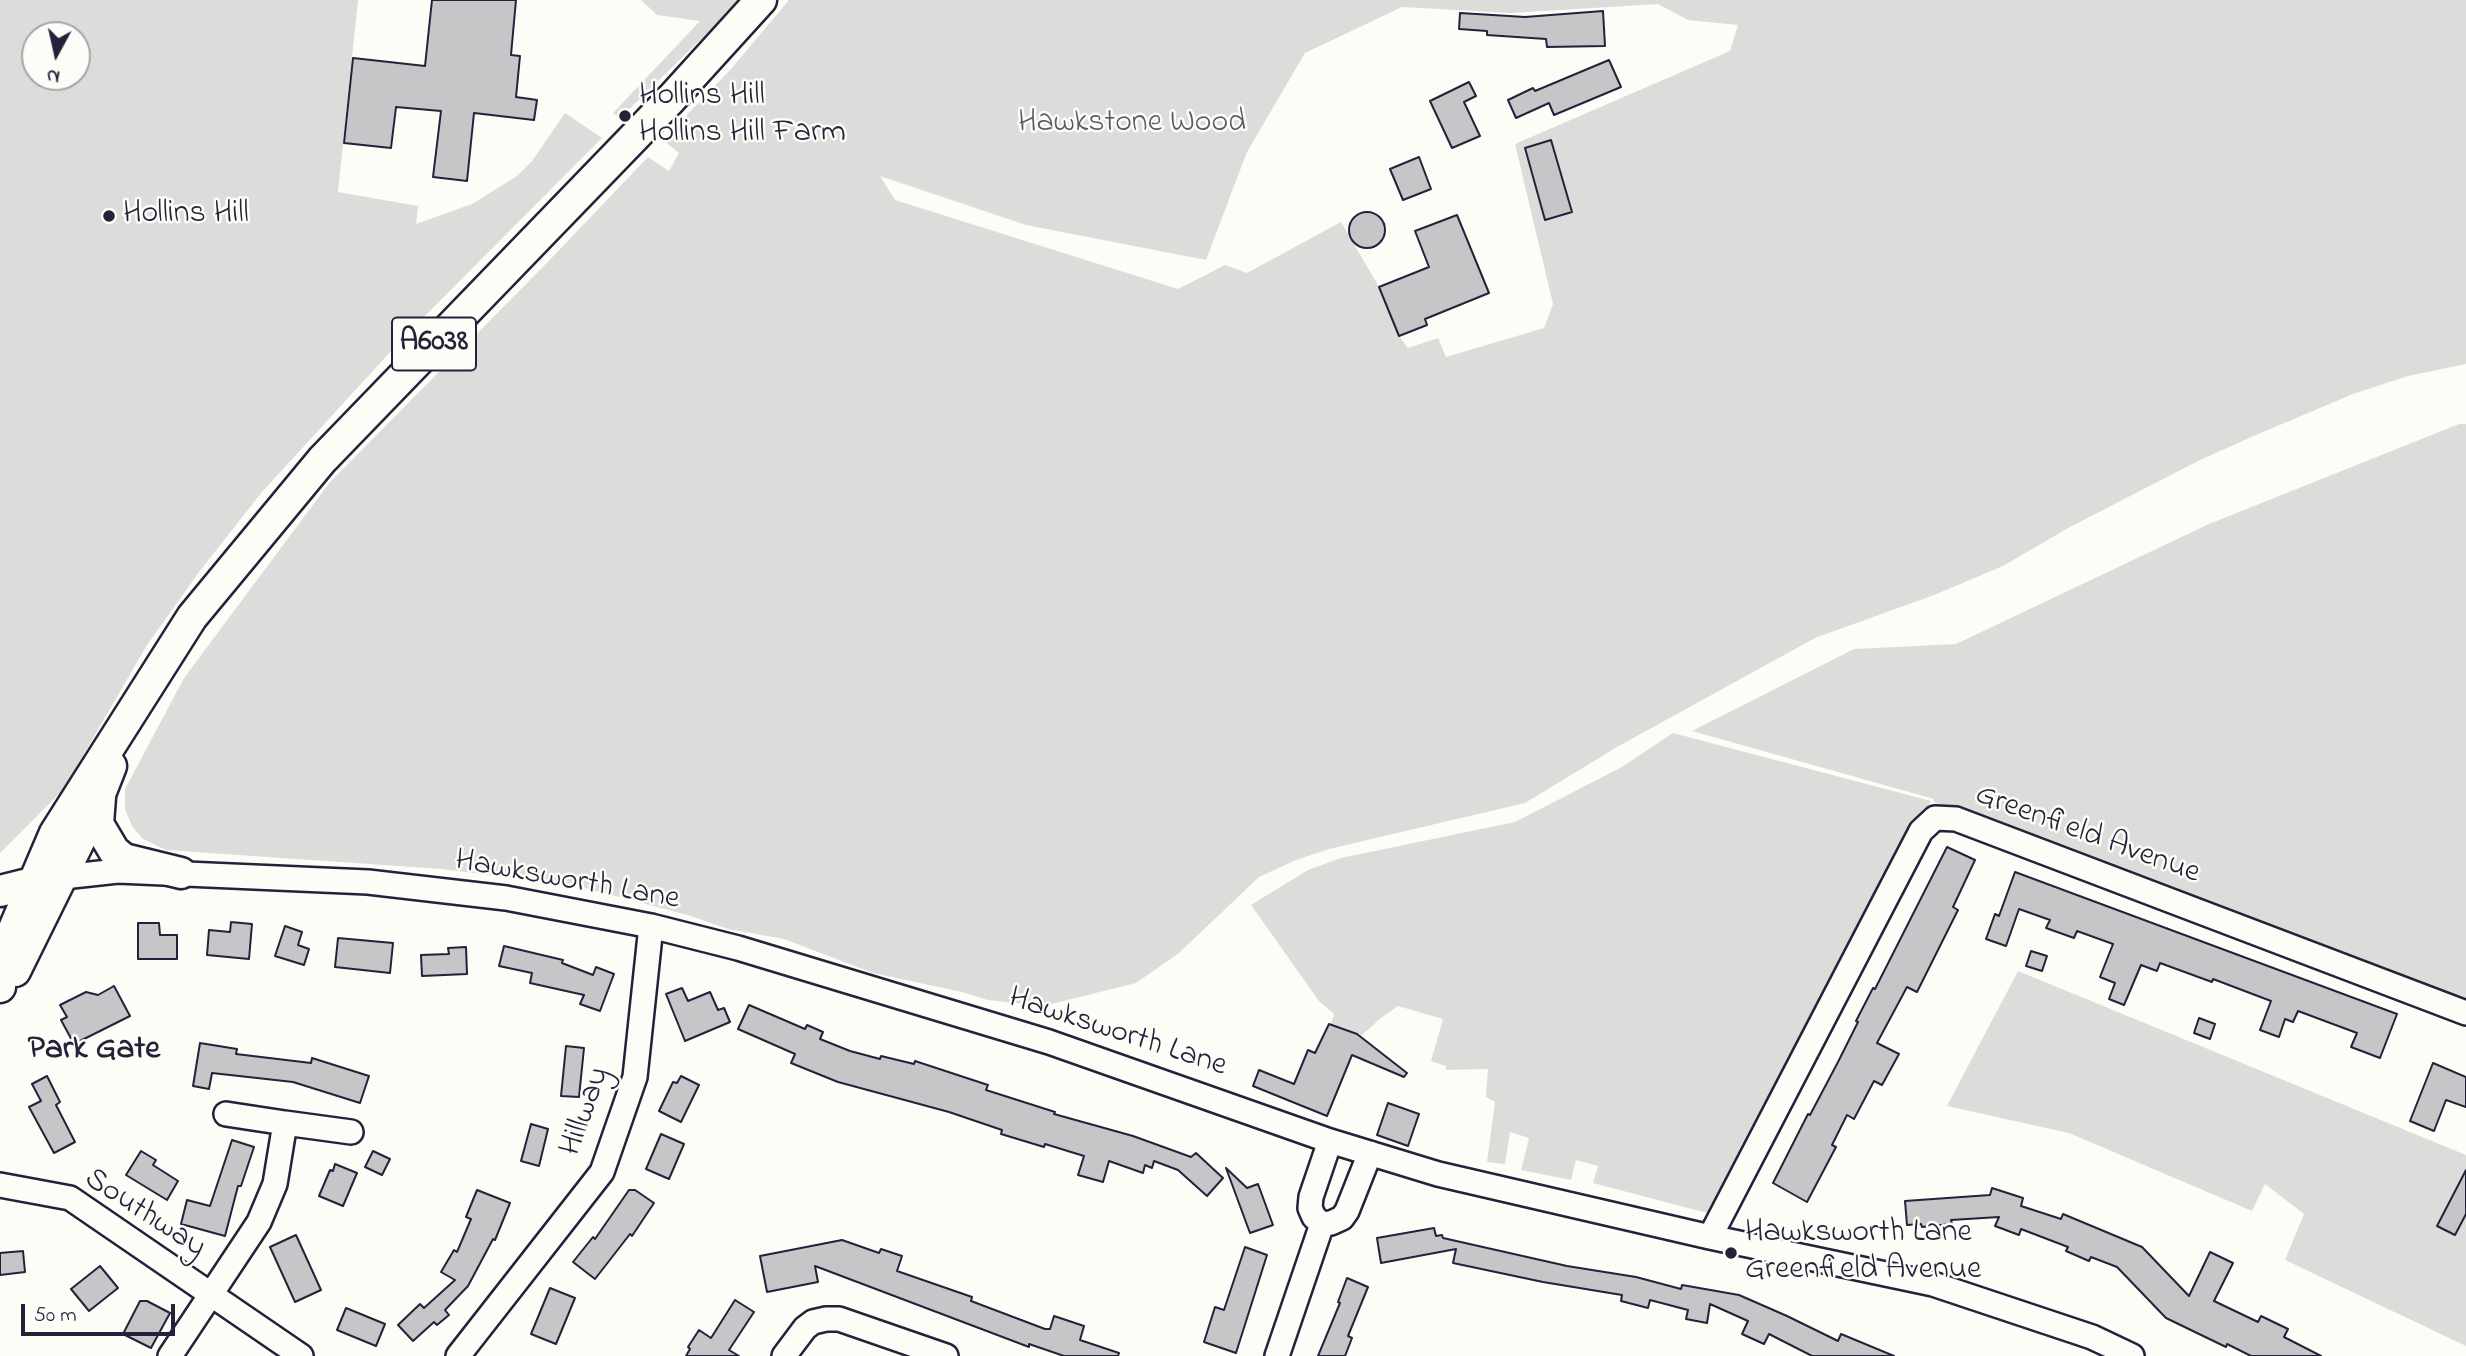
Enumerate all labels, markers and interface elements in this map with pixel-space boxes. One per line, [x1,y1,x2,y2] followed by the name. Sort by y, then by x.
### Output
[21,21,91,91] north arrow
[45,61,62,90] text: N
[639,79,846,154] place label: Hollins Hill Hollins Hill Farm
[1018,106,1246,144] park label: Hawkstone Wood
[617,108,633,124] marker: Hollins Hill Hollins Hill Farm
[123,197,249,235] place label: Hollins Hill
[101,208,117,224] marker: Hollins Hill
[392,318,476,370] road number: A6038
[1969,778,2205,894] street label: Greenfield Avenue
[452,843,682,921] street label: Hawksworth Lane
[1003,981,1231,1087] street label: Hawksworth Lane
[28,1032,160,1072] district label: Park Gate
[553,1063,621,1161] street label: Hillway
[76,1161,212,1269] street label: Southway
[1745,1216,1981,1291] place label: Hawksworth Lane Greenfield Avenue
[1723,1245,1739,1261] marker: Hawksworth Lane Greenfield Avenue
[24,1290,178,1334] scale bar
[34,1301,77,1331] text: 50 m

